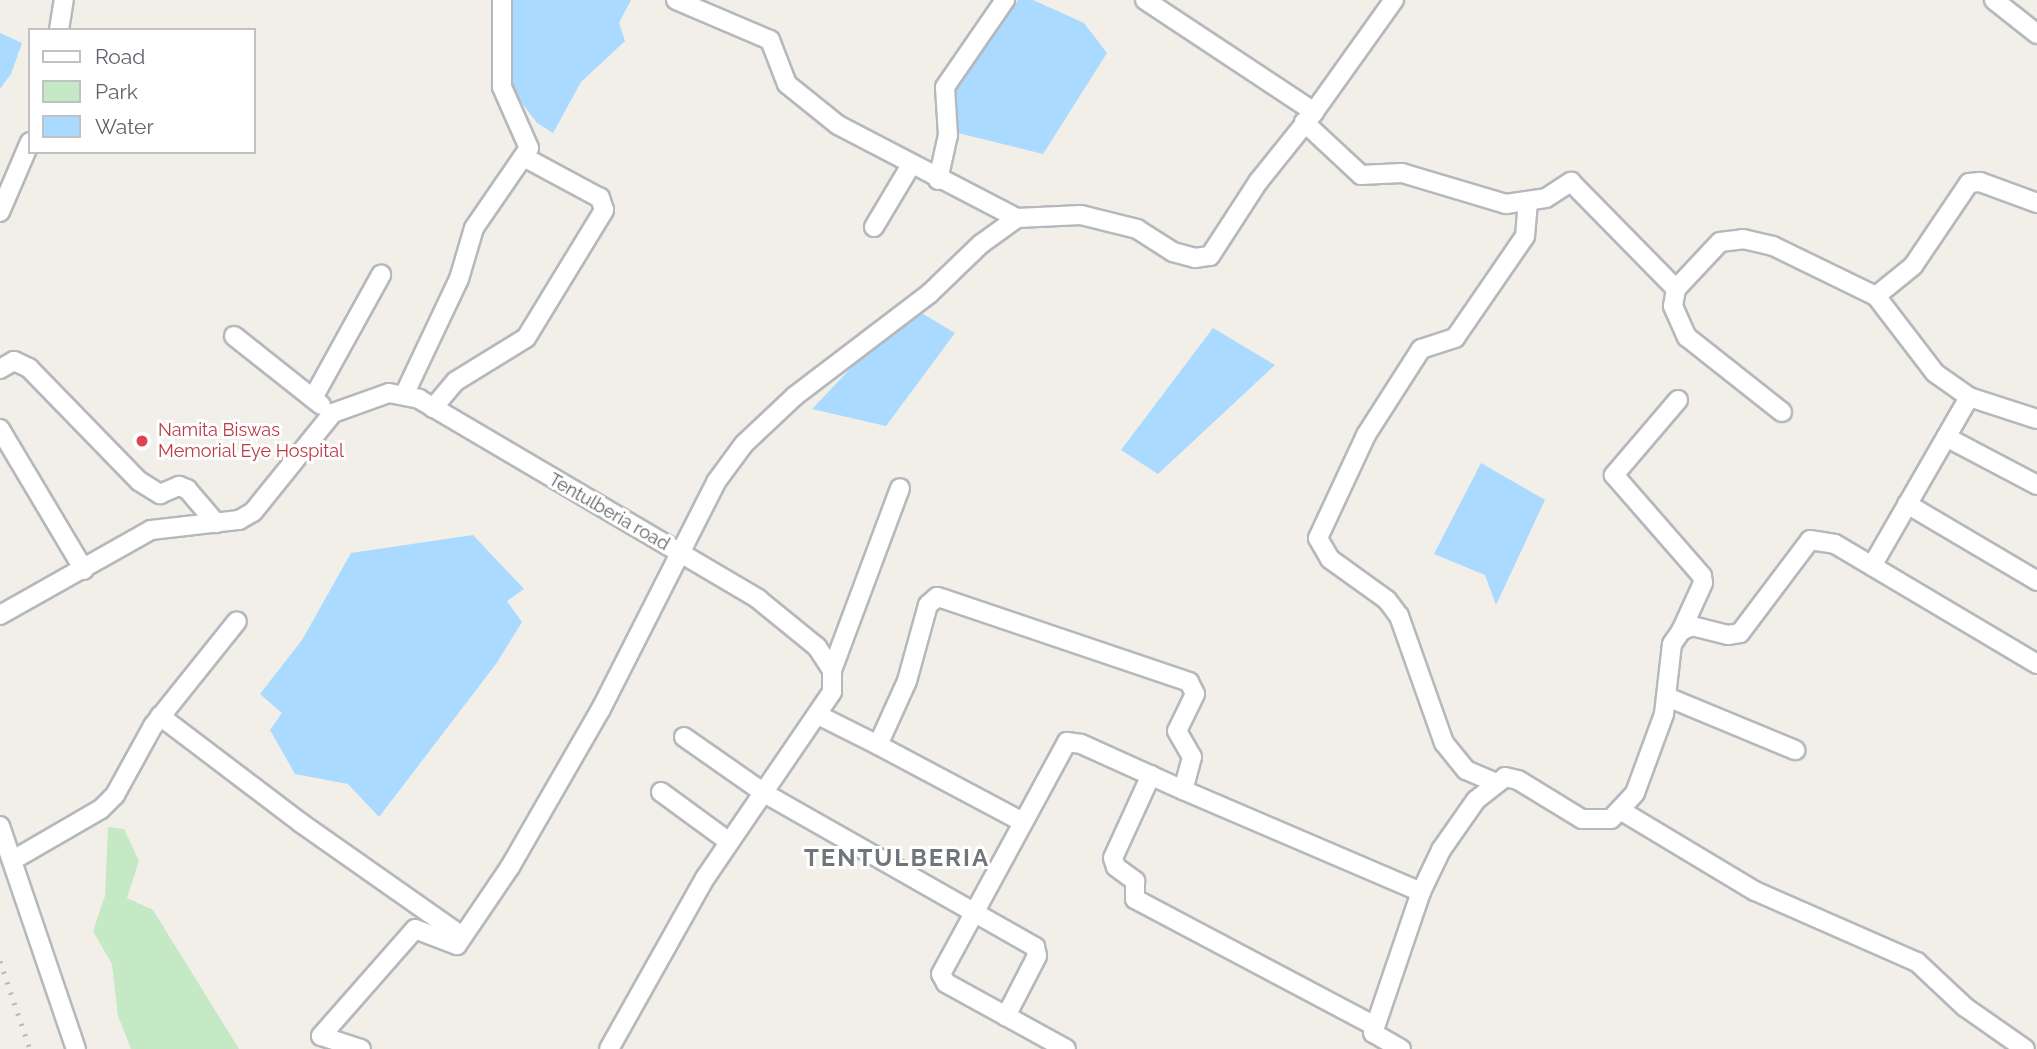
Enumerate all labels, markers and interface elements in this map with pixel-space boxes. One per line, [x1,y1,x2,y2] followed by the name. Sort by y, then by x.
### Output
[28,28,256,154] legend
[95,44,145,69] text: Road
[95,79,138,104] text: Park
[95,114,154,139] text: Water
[158,420,344,462] place label: Namita Biswas Memorial Eye Hospital
[132,431,152,451] marker: Namita Biswas Memorial Eye Hospital
[545,469,673,555] street label: Tentulberia road
[805,844,989,872] district label: TENTULBERIA

